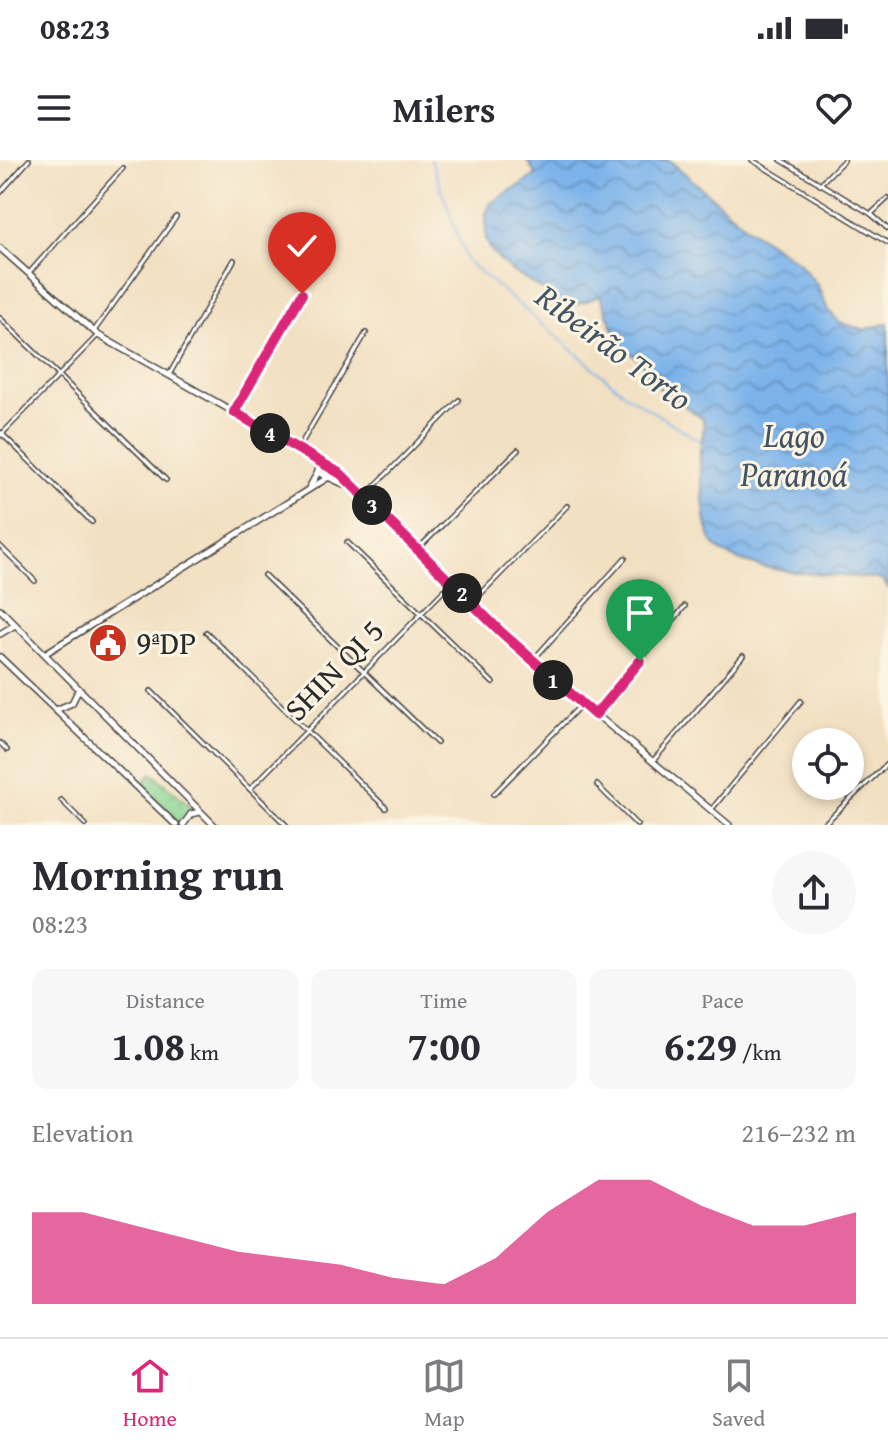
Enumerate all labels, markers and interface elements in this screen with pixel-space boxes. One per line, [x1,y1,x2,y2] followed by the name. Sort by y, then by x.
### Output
[40,6,111,50] text: 08:23
[393,82,495,135] text: Milers
[32,86,76,130] icon: menu
[812,86,856,130] icon: heart
[268,212,336,294] pin
[280,224,324,268] icon: check
[525,271,703,422] water label: Ribeirão Torto
[740,410,848,498] water label: Lago Paranoá
[250,413,290,453] pin: 4
[264,417,276,449] text: 4
[352,485,392,525] pin: 3
[366,489,378,521] text: 3
[442,573,482,613] pin: 2
[456,577,468,609] text: 2
[606,579,674,661] pin
[618,591,662,635] icon: arrive
[273,608,394,731] street label: SHIN QI 5
[136,619,196,666] place label: 9ªDP
[87,622,129,664] public building icon: 9ªDP
[533,660,573,700] pin: 1
[547,664,559,696] text: 1
[792,728,864,800] map controls
[792,728,864,800] button: locate
[32,842,283,906] text: Morning run
[772,851,856,935] button: share
[32,904,88,943] text: 08:23
[126,984,205,1016] text: Distance
[421,984,467,1016] text: Time
[702,984,744,1016] text: Pace
[112,1016,185,1075] text: 1.08
[407,1016,481,1075] text: 7:00
[664,1016,737,1075] text: 6:29
[185,1036,219,1068] text: km
[737,1036,782,1068] text: /km
[32,1113,134,1152] text: Elevation
[742,1113,856,1152] text: 216–232 m
[123,1354,177,1434] tab: Home
[422,1354,466,1434] tab: Map
[712,1354,765,1434] tab: Saved

